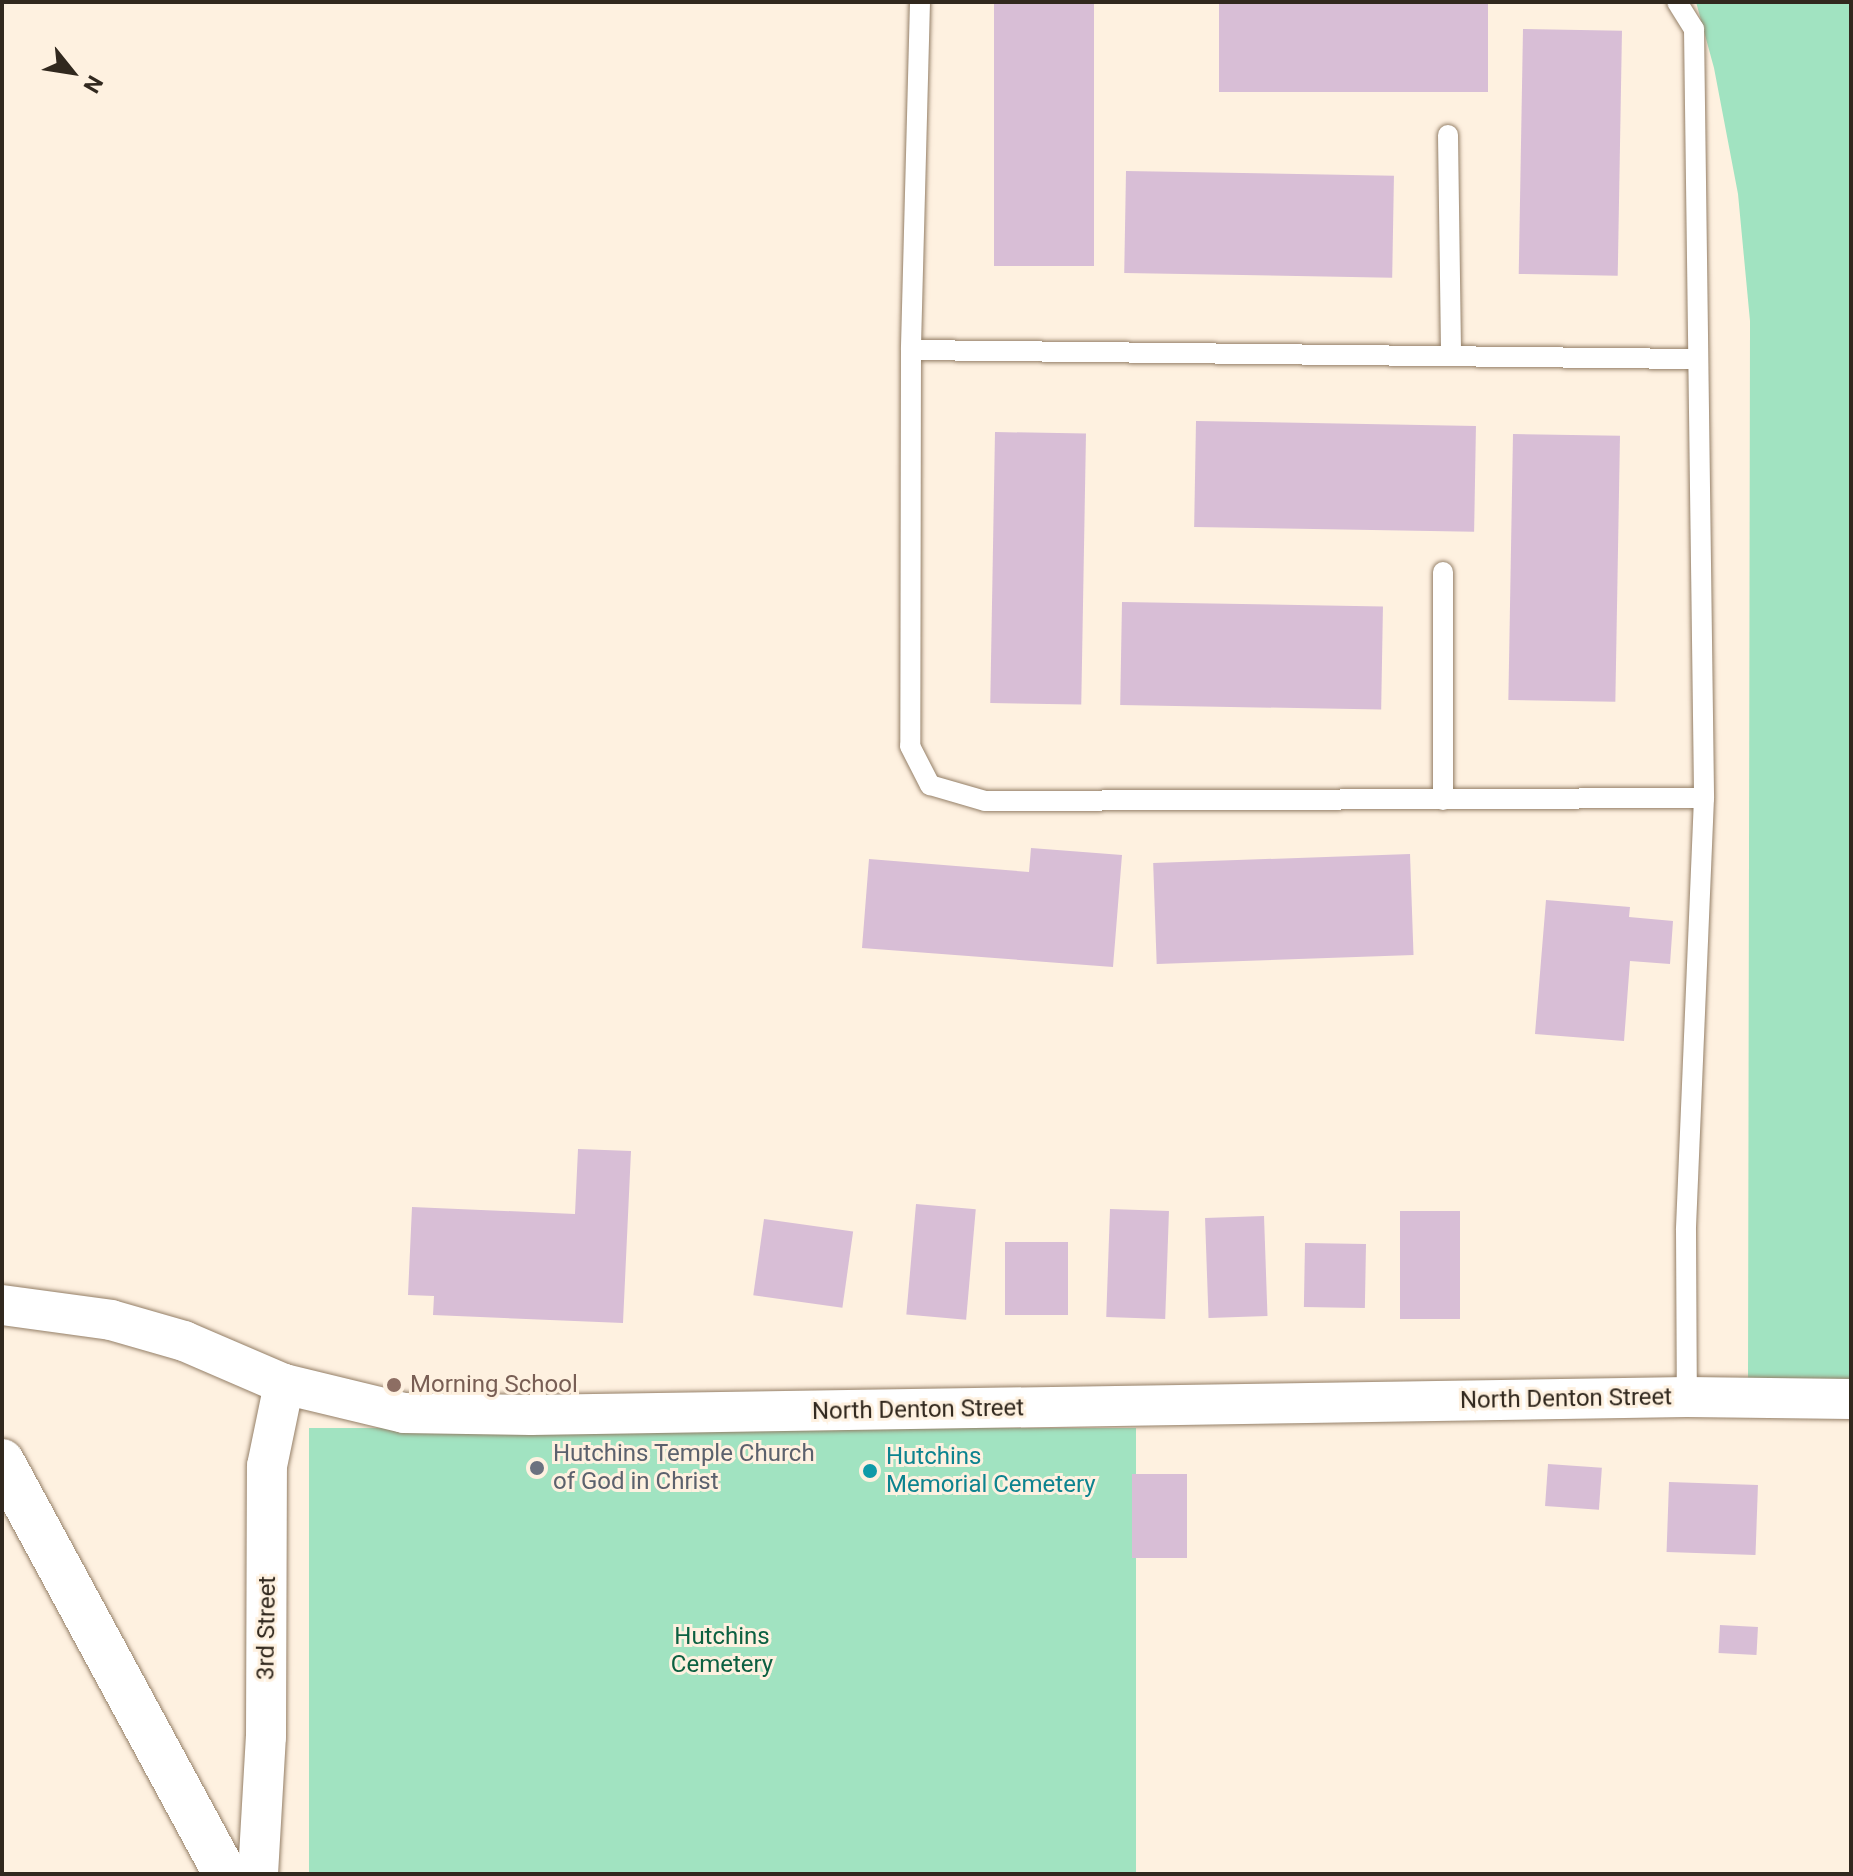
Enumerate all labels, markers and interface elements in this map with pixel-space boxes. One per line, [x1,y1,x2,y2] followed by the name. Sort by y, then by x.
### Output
[32,32,112,112] north arrow
[79,71,108,97] text: N
[410,1371,578,1399] place label: Morning School
[385,1376,403,1394] marker: Morning School
[1460,1383,1672,1415] street label: North Denton Street
[812,1394,1024,1426] street label: North Denton Street
[553,1440,815,1496] place label: Hutchins Temple Church of God in Christ
[886,1443,1096,1499] place label: Hutchins Memorial Cemetery
[528,1459,546,1477] marker: Hutchins Temple Church of God in Christ
[861,1462,879,1480] marker: Hutchins Memorial Cemetery
[252,1576,282,1680] street label: 3rd Street
[671,1623,773,1679] park label: Hutchins Cemetery

